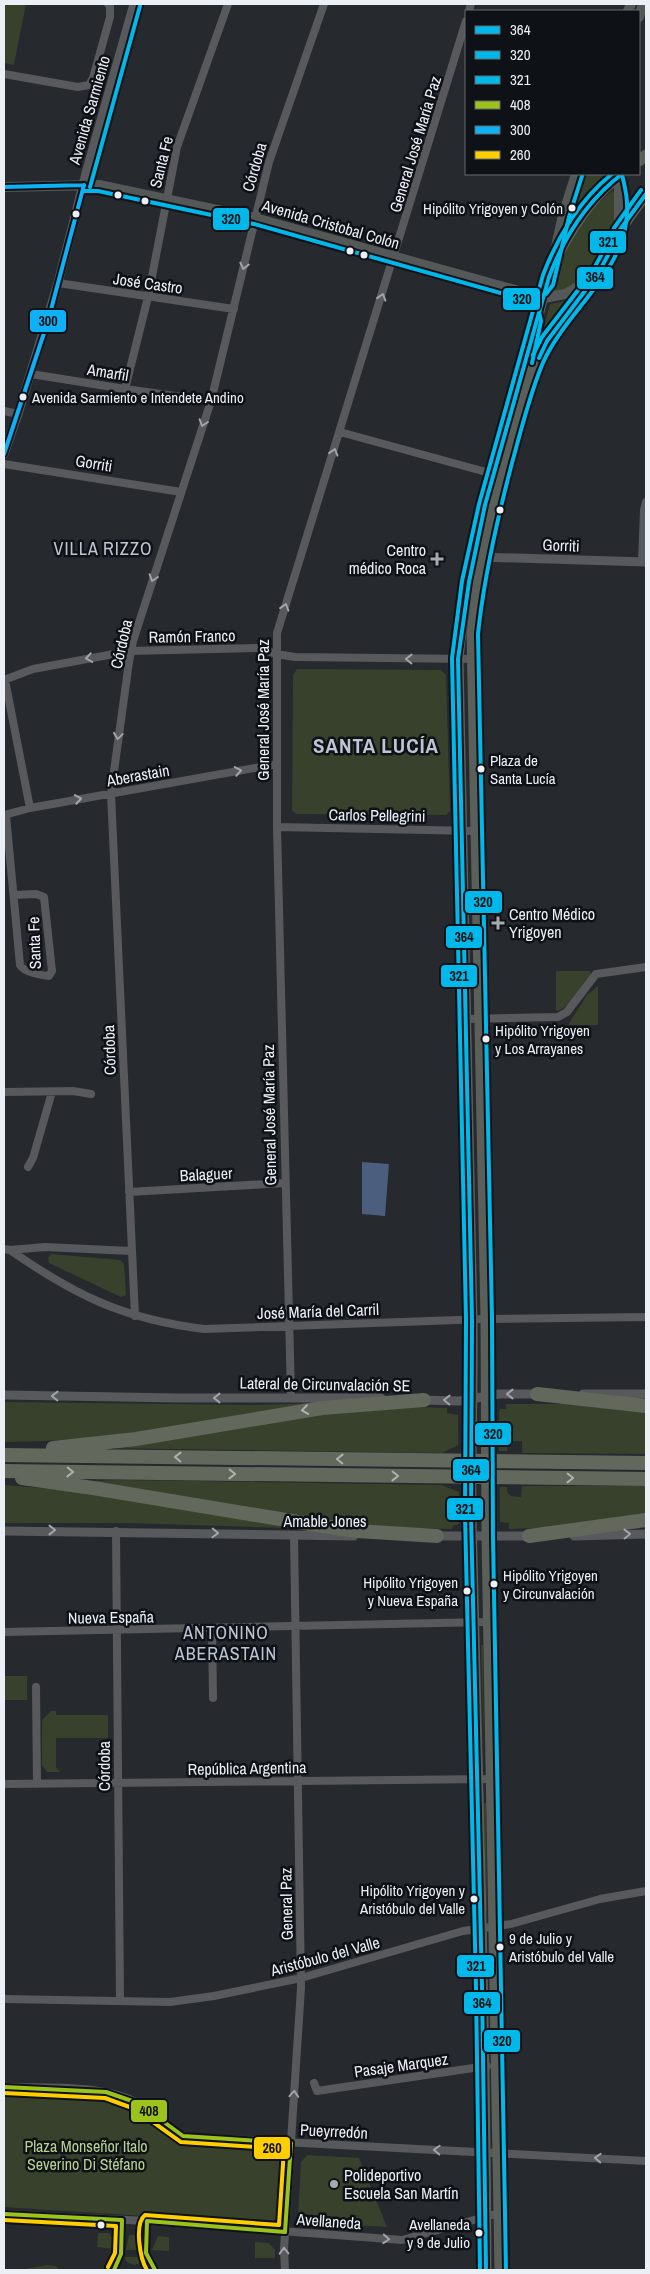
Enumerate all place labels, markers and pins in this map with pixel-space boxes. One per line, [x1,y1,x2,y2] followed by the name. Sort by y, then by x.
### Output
[113,190,123,200] unlabelled marker
[140,196,150,206] unlabelled marker
[423,198,563,219] place label: Hipólito Yrigoyen y Colón
[567,203,577,213] marker: Hipólito Yrigoyen y Colón
[71,209,81,219] unlabelled marker
[345,246,355,256] unlabelled marker
[359,250,369,260] unlabelled marker
[31,387,244,408] place label: Avenida Sarmiento e Intendete Andino
[18,392,28,402] marker: Avenida Sarmiento e Intendete Andino
[495,505,505,515] unlabelled marker
[349,539,427,579] place label: Centro médico Roca
[430,552,444,566] marker: Centro médico Roca
[490,750,556,789] place label: Plaza de Santa Lucía
[476,764,486,774] marker: Plaza de Santa Lucía
[509,903,595,943] place label: Centro Médico Yrigoyen
[491,916,505,930] marker: Centro Médico Yrigoyen
[495,1020,590,1059] place label: Hipólito Yrigoyen y Los Arrayanes
[481,1034,491,1044] marker: Hipólito Yrigoyen y Los Arrayanes
[503,1565,598,1604] place label: Hipólito Yrigoyen y Circunvalación
[363,1572,458,1611] place label: Hipólito Yrigoyen y Nueva España
[489,1579,499,1589] marker: Hipólito Yrigoyen y Circunvalación
[462,1586,472,1596] marker: Hipólito Yrigoyen y Nueva España
[359,1880,466,1919] place label: Hipólito Yrigoyen y Aristóbulo del Valle
[469,1894,479,1904] marker: Hipólito Yrigoyen y Aristóbulo del Valle
[508,1928,614,1967] place label: 9 de Julio y Aristóbulo del Valle
[495,1942,505,1952] marker: 9 de Julio y Aristóbulo del Valle
[344,2164,459,2204] place label: Polideportivo Escuela San Martín
[328,2178,340,2190] marker: Polideportivo Escuela San Martín
[407,2214,470,2253] place label: Avellaneda y 9 de Julio
[96,2220,106,2230] unlabelled marker
[474,2228,484,2238] marker: Avellaneda y 9 de Julio

